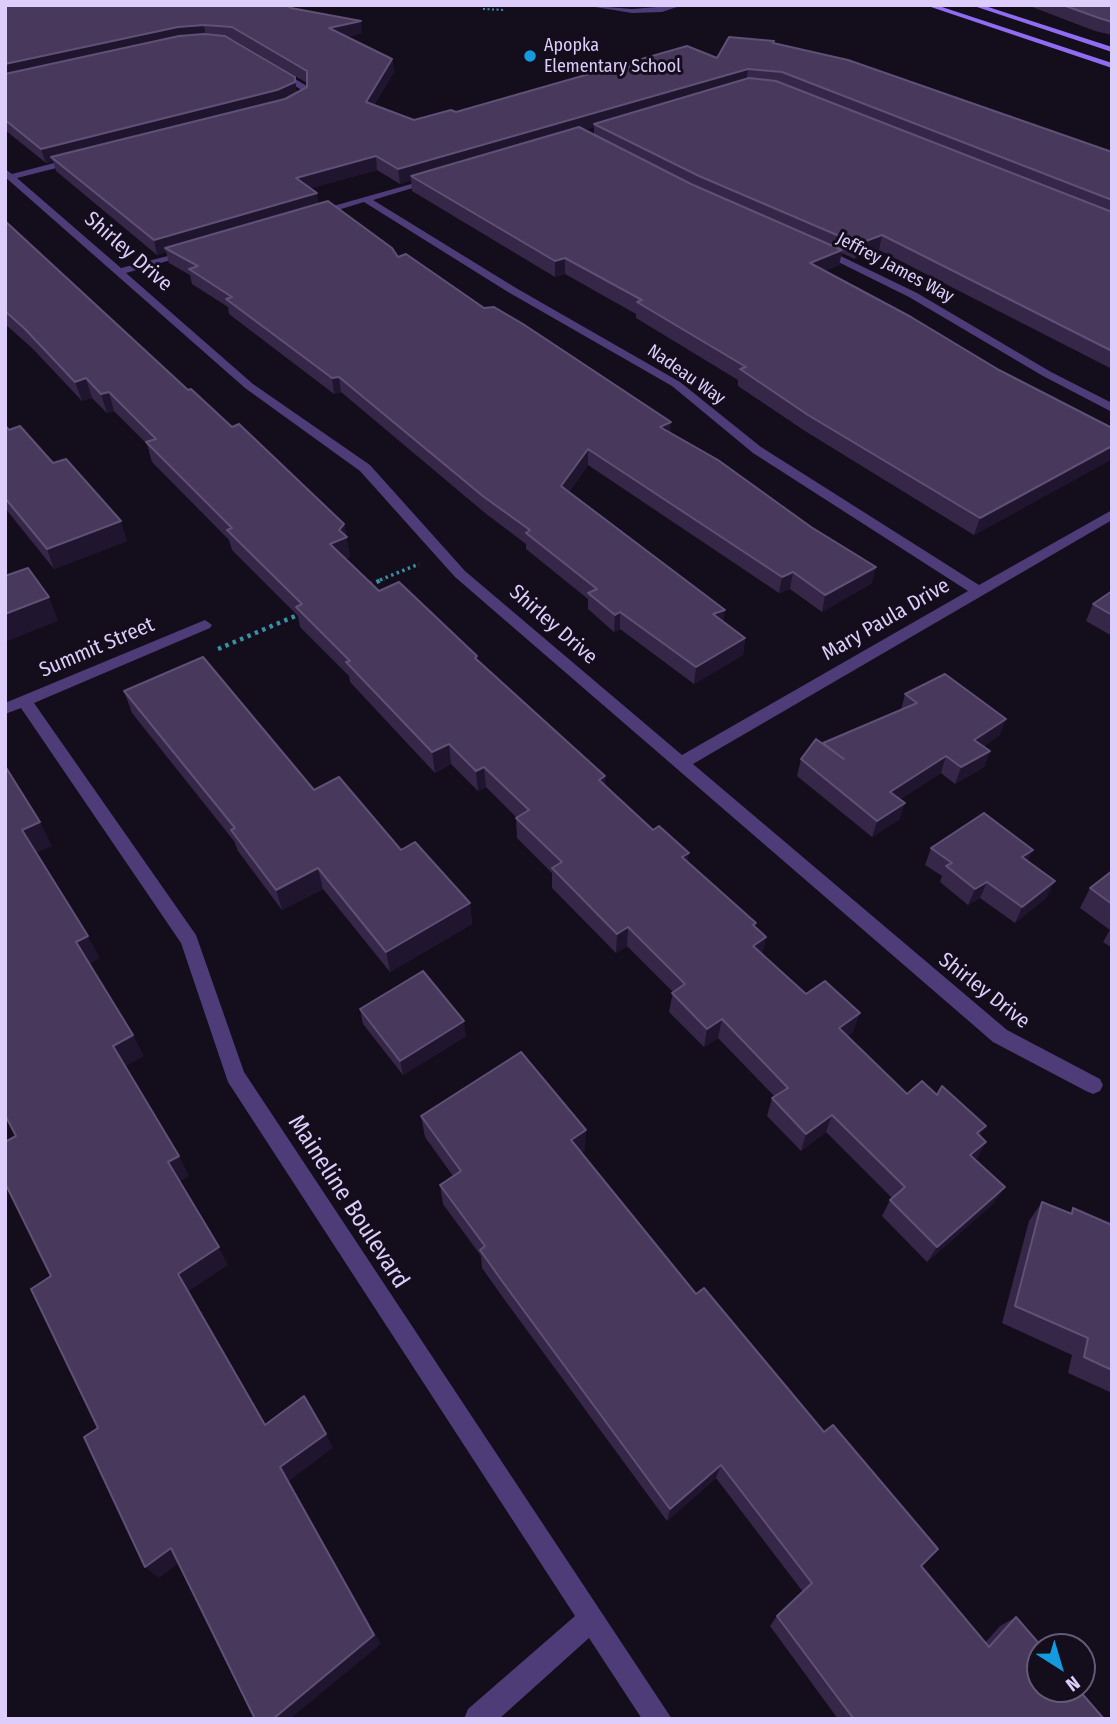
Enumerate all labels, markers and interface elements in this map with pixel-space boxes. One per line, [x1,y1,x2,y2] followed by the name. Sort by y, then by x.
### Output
[544,35,681,78] place label: Apopka Elementary School
[522,48,538,64] marker: Apopka Elementary School
[79,207,177,297] street label: Shirley Drive
[833,228,957,308] street label: Jeffrey James Way
[643,340,729,410] street label: Nadeau Way
[818,573,954,667] street label: Mary Paula Drive
[504,580,602,670] street label: Shirley Drive
[36,612,158,684] street label: Summit Street
[933,948,1035,1034] street label: Shirley Drive
[281,1110,415,1294] street label: Maineline Boulevard
[1026,1633,1096,1703] north arrow
[1061,1671,1084,1696] text: N

